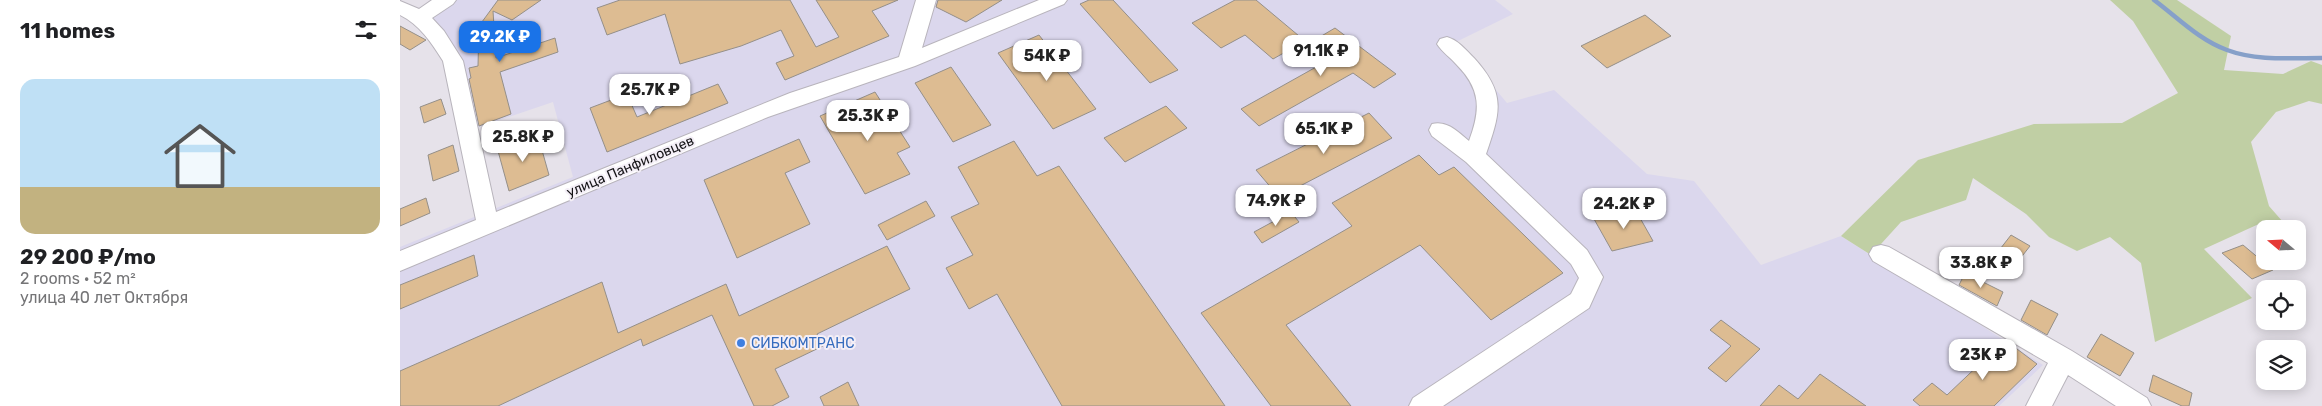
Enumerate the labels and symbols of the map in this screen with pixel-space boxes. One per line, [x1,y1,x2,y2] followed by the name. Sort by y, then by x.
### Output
[454,20,546,63] pin: 29.2K ₽
[1275,34,1367,77] pin: 91.1K ₽
[1012,39,1082,82] pin: 54K ₽
[604,74,696,116] pin: 25.7K ₽
[822,100,914,142] pin: 25.3K ₽
[1278,112,1370,155] pin: 65.1K ₽
[477,120,569,163] pin: 25.8K ₽
[564,132,697,201] street label: улица Панфиловцев
[1230,184,1322,227] pin: 74.9K ₽
[1578,188,1670,230] pin: 24.2K ₽
[2256,220,2306,270] north arrow
[1935,246,2027,289] pin: 33.8K ₽
[751,335,855,352] place label: СИБКОМТРАНС
[735,337,747,349] marker: СИБКОМТРАНС
[1948,338,2018,381] pin: 23K ₽

